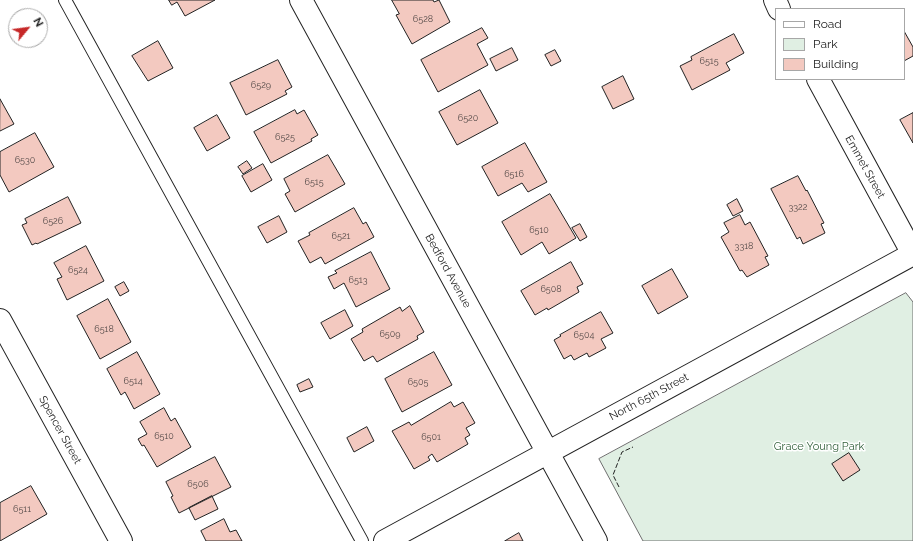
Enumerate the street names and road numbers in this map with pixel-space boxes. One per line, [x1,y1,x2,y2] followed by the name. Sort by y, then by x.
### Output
[842,133,888,201] street label: Emmet Street
[422,232,474,310] street label: Bedford Avenue
[607,371,691,423] street label: North 65th Street
[36,394,84,466] street label: Spencer Street

